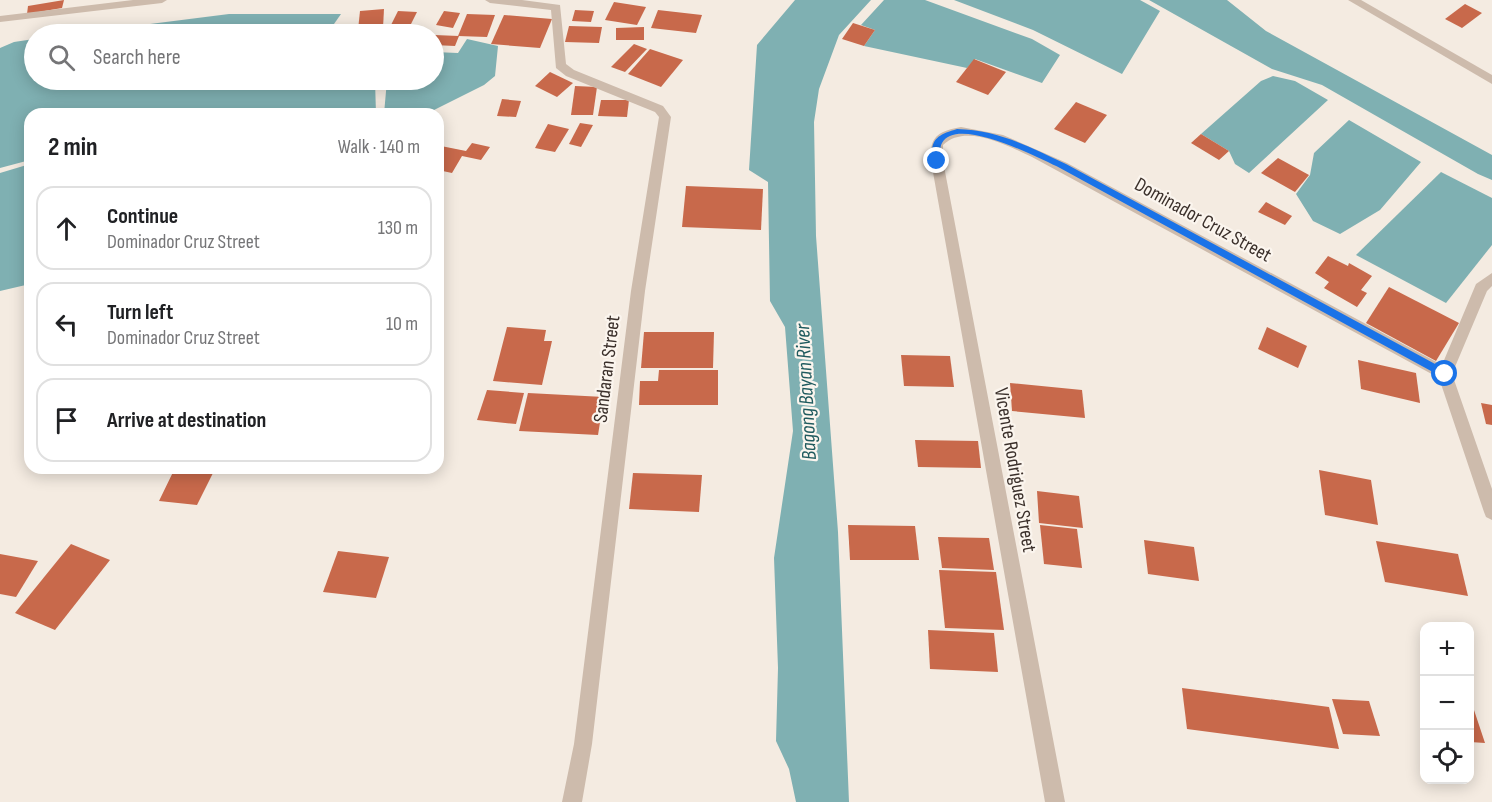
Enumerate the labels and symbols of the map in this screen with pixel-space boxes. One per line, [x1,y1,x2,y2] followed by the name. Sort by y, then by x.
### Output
[923,147,949,173] route end
[1130,172,1276,268] street label: Dominador Cruz Street
[589,314,625,424] street label: Sandaran Street
[790,322,822,461] water label: Bagong Bayan River
[1431,360,1457,386] route start
[989,386,1041,554] street label: Vicente Rodriguez Street

